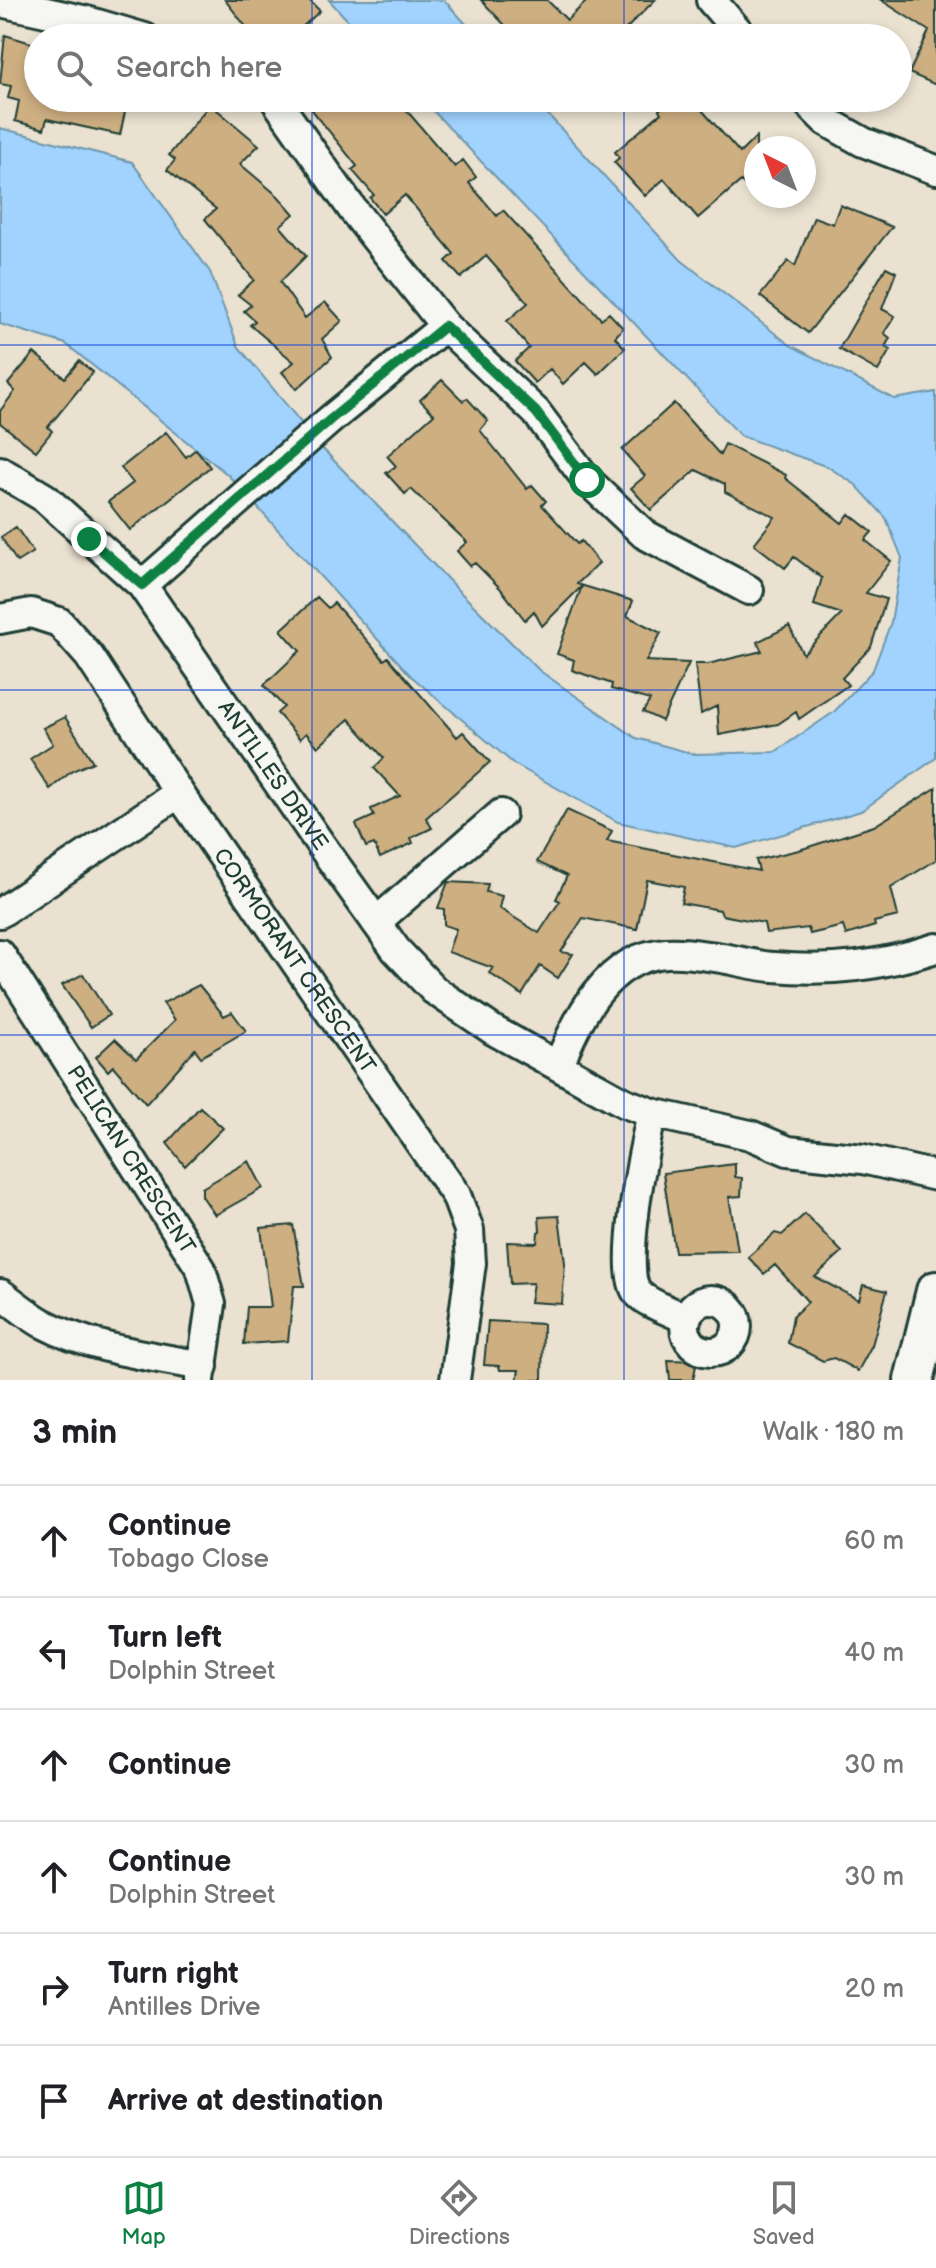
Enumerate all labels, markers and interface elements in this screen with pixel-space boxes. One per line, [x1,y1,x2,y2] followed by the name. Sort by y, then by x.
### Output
[24,24,912,112] search box
[52,46,96,90] icon: search
[116,50,282,86] text: Search here
[744,136,816,208] north arrow
[569,462,605,498] route start
[71,521,107,557] route end
[212,695,334,855] street label: ANTILLES DRIVE
[208,843,382,1079] street label: CORMORANT CRESCENT
[61,1060,201,1259] street label: PELICAN CRESCENT
[32,1412,117,1453] text: 3 min
[763,1417,904,1448] text: Walk · 180 m
[108,1508,231,1544] text: Continue
[32,1519,76,1563] icon: ahead
[844,1526,904,1557] text: 60 m
[108,1544,269,1575] text: Tobago Close
[108,1620,222,1656] text: Turn left
[32,1631,76,1675] icon: left
[844,1638,904,1669] text: 40 m
[108,1656,275,1687] text: Dolphin Street
[32,1743,76,1787] icon: ahead
[108,1747,231,1783] text: Continue
[844,1750,904,1781] text: 30 m
[108,1844,231,1880] text: Continue
[32,1855,76,1899] icon: ahead
[844,1862,904,1893] text: 30 m
[108,1880,275,1911] text: Dolphin Street
[108,1956,239,1992] text: Turn right
[32,1967,76,2011] icon: right
[845,1974,904,2005] text: 20 m
[108,1992,260,2023] text: Antilles Drive
[32,2079,76,2123] icon: arrive
[108,2083,384,2119] text: Arrive at destination
[121,2176,166,2251] tab: Map
[409,2176,510,2251] tab: Directions
[753,2176,815,2251] tab: Saved

